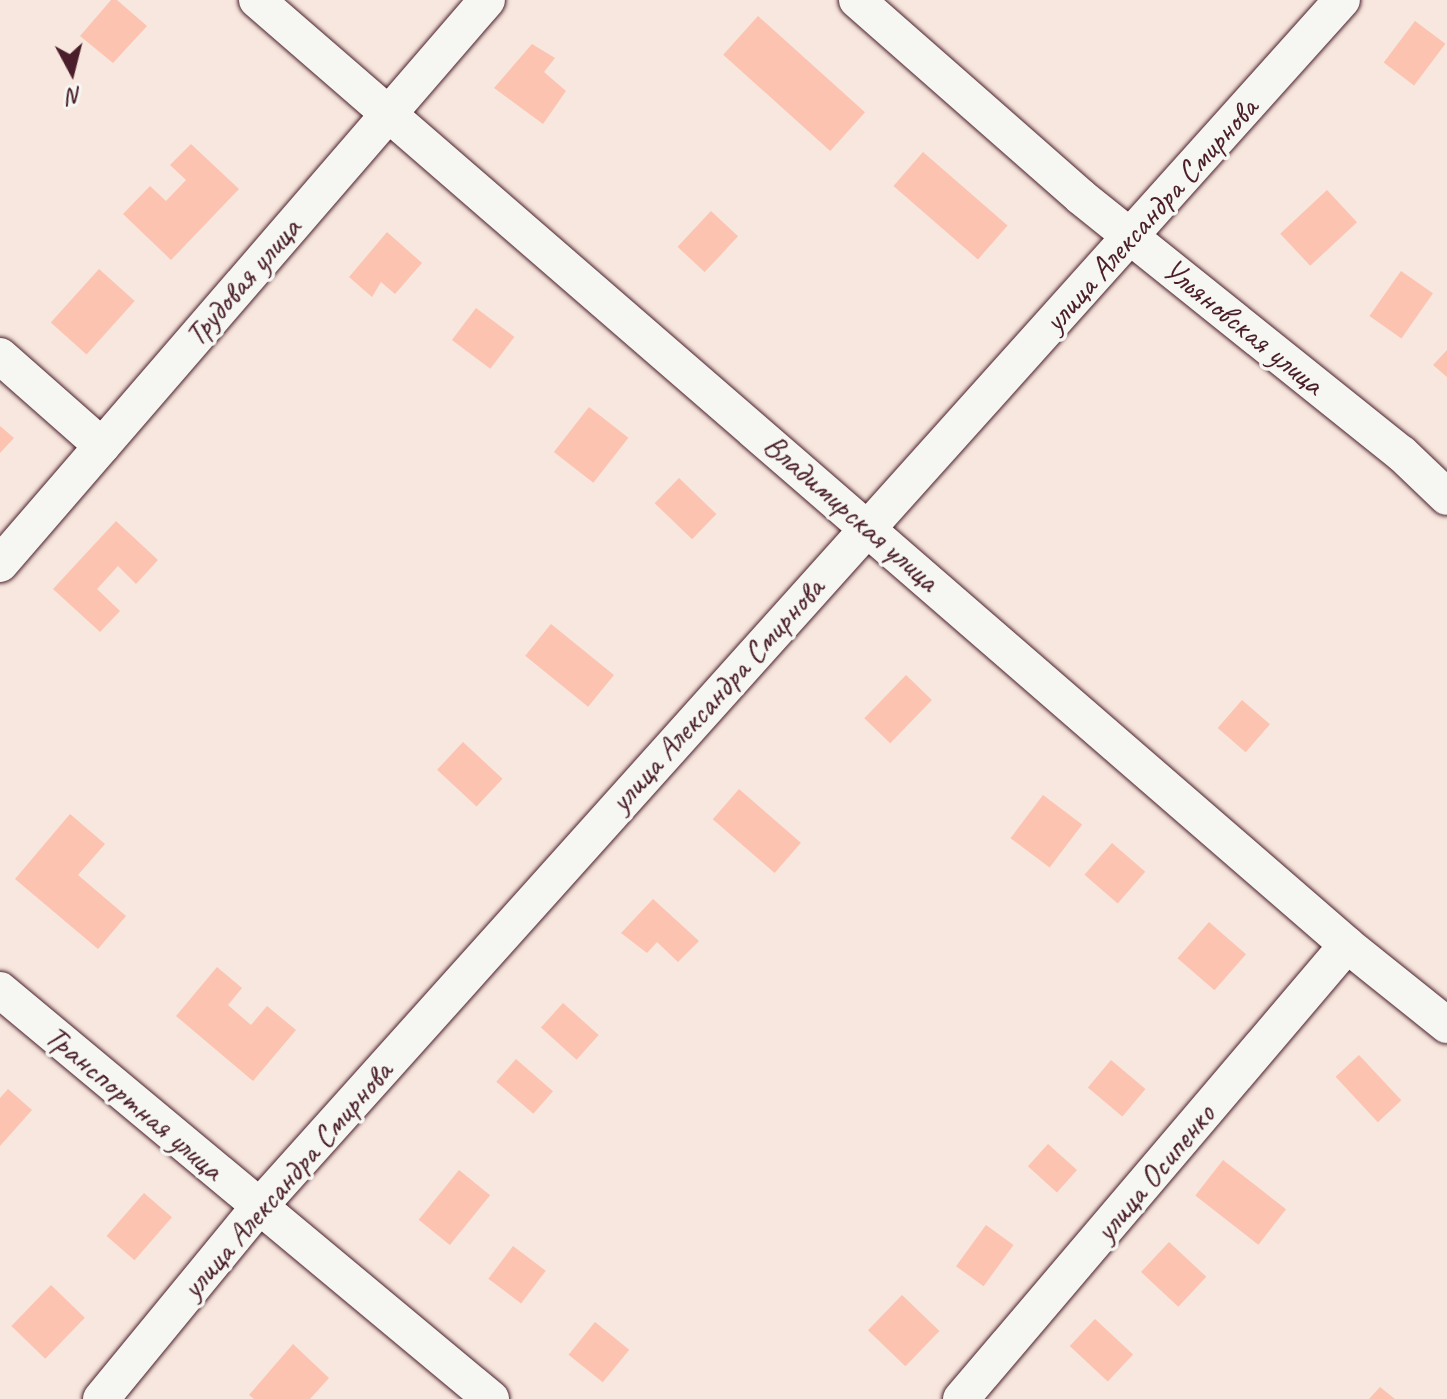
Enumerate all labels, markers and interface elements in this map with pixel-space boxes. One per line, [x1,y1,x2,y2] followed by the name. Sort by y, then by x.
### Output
[32,32,112,112] north arrow
[66,81,83,111] text: N
[1036,90,1266,340] street label: улица Александра Смирнова
[176,209,310,355] street label: Трудовая улица
[1154,250,1332,404] street label: Ульяновская улица
[755,426,947,600] street label: Владимирская улица
[602,570,832,820] street label: улица Александра Смирнова
[36,1016,232,1190] street label: Транспортная улица
[173,1053,401,1307] street label: улица Александра Смирнова
[1086,1096,1224,1250] street label: улица Осипенко

